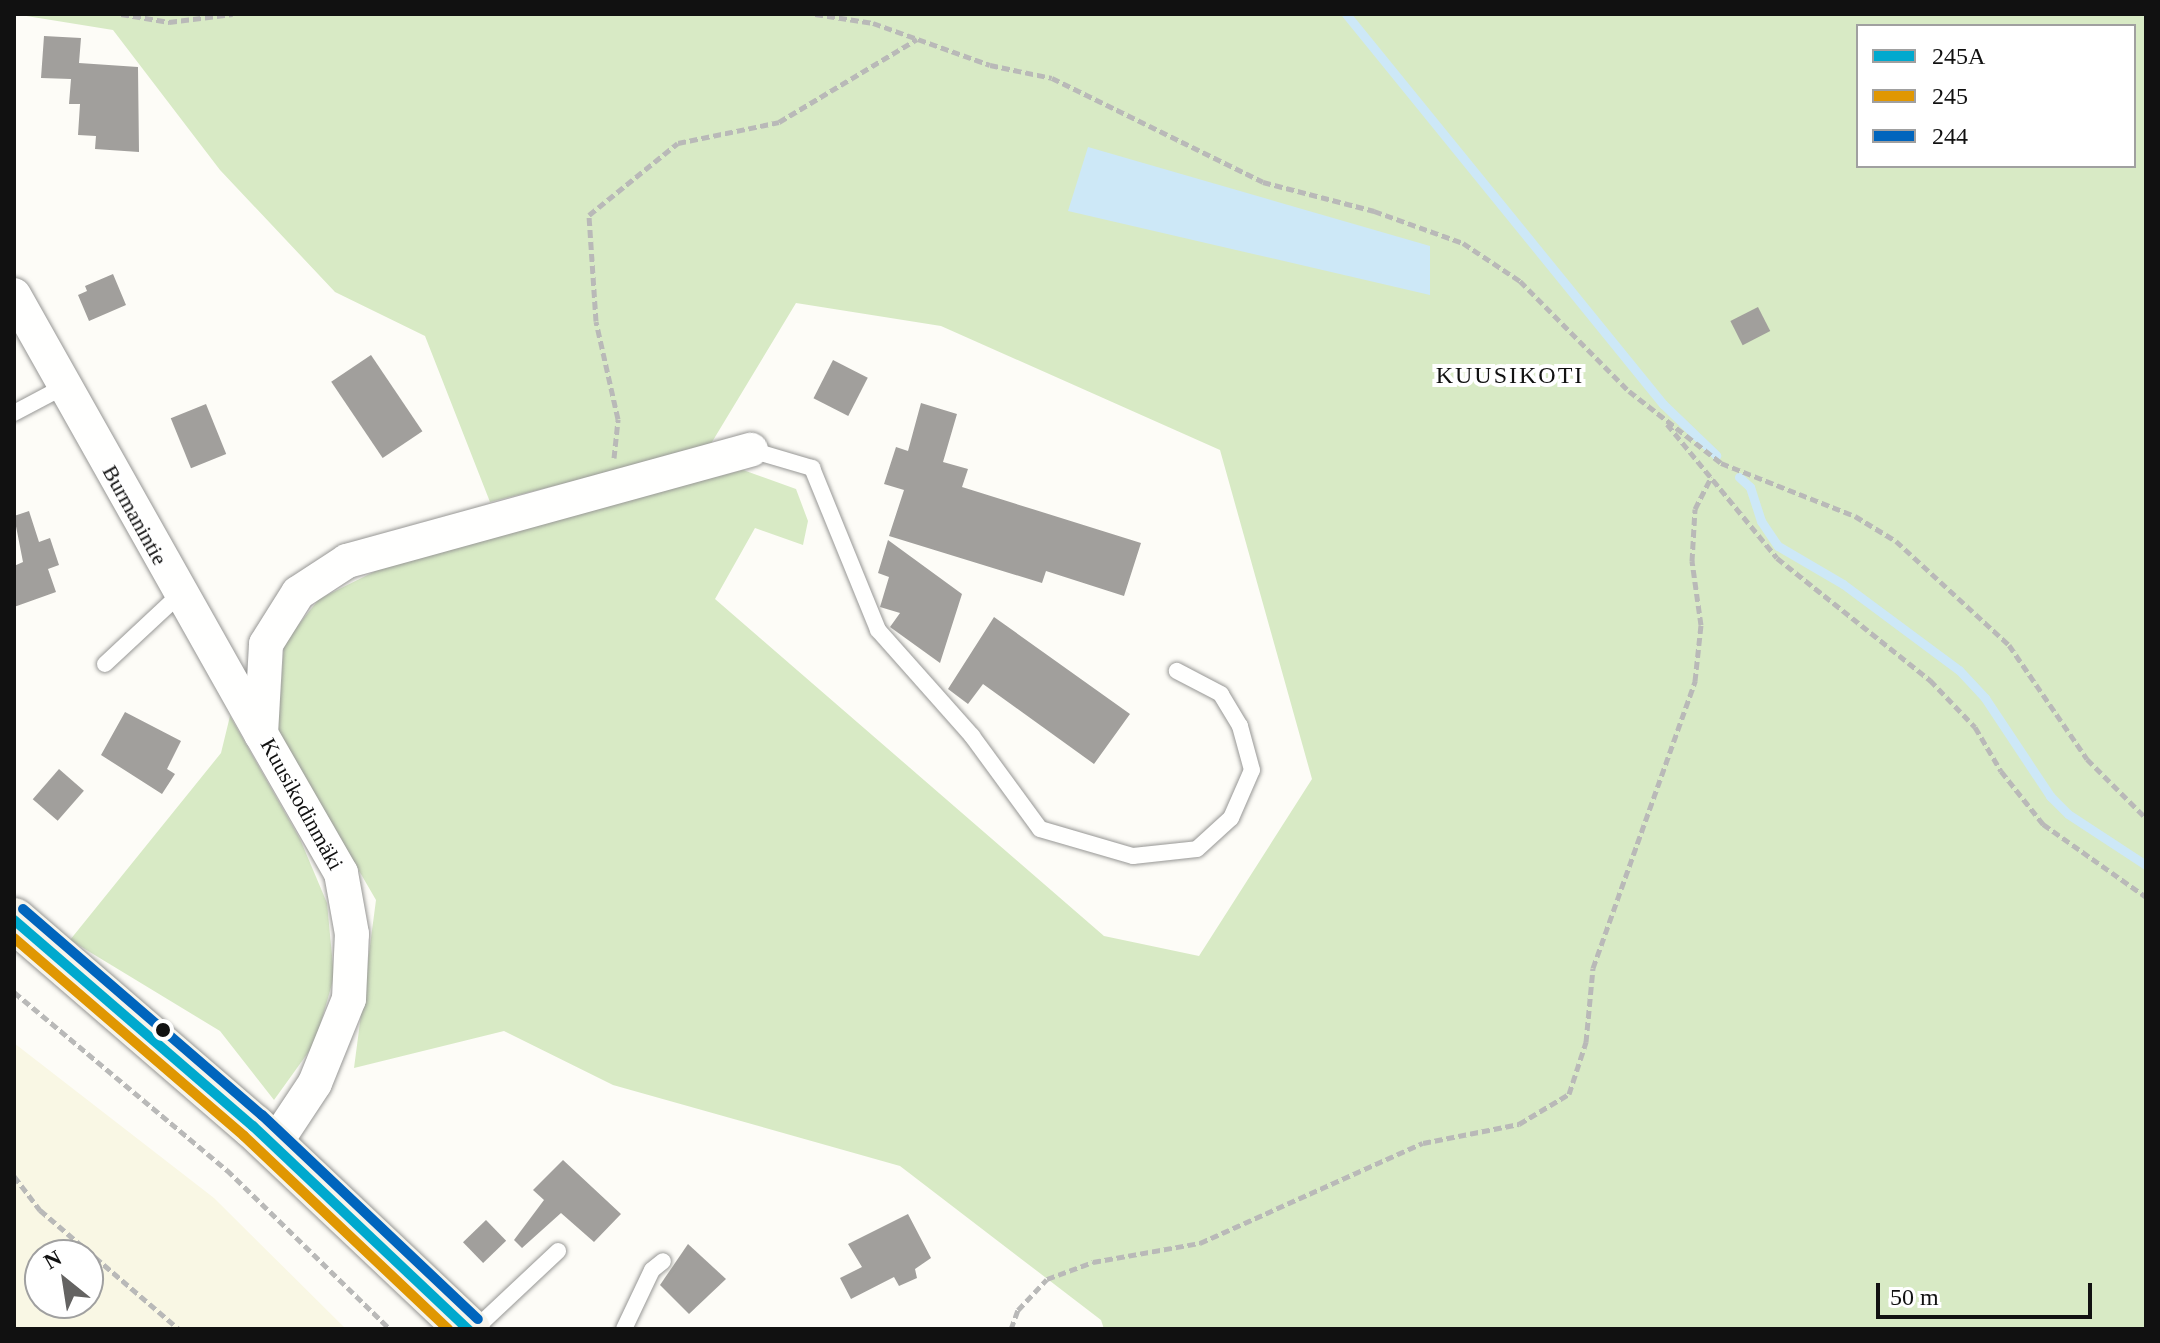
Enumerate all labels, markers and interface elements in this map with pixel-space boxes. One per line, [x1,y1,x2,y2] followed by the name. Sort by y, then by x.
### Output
[1856,24,2136,168] legend
[1932,43,1985,69] text: 245A
[1932,83,1968,109] text: 245
[1932,123,1968,149] text: 244
[1436,362,1584,390] district label: KUUSIKOTI
[97,461,173,569] street label: Burmanintie
[255,733,349,875] street label: Kuusikodinmäki
[155,1022,171,1038] unlabelled marker
[24,1239,104,1319] north arrow
[40,1245,66,1274] text: N
[1880,1267,2096,1317] scale bar
[1890,1284,1939,1310] text: 50 m

